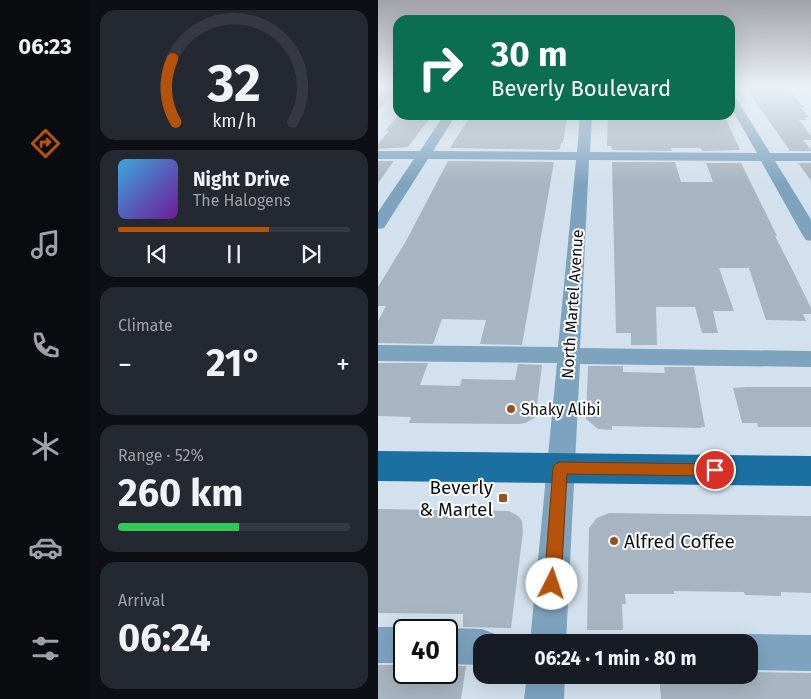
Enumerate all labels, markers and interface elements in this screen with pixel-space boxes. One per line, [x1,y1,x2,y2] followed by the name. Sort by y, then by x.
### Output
[18,33,72,60] text: 06:23
[491,33,568,75] text: 30 m
[408,35,473,100] icon: right
[206,52,261,115] text: 32
[491,75,671,102] text: Beverly Boulevard
[212,110,256,132] text: km/h
[28,126,63,161] icon: directions
[193,168,290,191] text: Night Drive
[193,191,291,210] text: The Halogens
[28,227,63,262] icon: music
[558,229,587,379] street label: North Martel Avenue
[143,240,171,268] icon: previous
[220,240,248,268] icon: pause
[297,240,325,268] icon: next
[118,316,173,335] text: Climate
[28,328,63,363] icon: phone
[206,340,262,386] text: 21°
[118,348,132,381] text: −
[336,348,350,381] text: +
[521,400,601,419] place label: Shaky Alibi
[505,403,517,415] marker: Shaky Alibi
[28,429,63,464] icon: climate
[118,446,204,465] text: Range · 52%
[694,449,736,491] pin
[701,456,729,484] icon: arrive
[118,470,243,516] text: 260 km
[419,476,494,521] place label: Beverly & Martel
[497,492,509,504] marker: Beverly & Martel
[28,530,63,565] icon: car
[624,530,735,553] place label: Alfred Coffee
[608,535,620,547] marker: Alfred Coffee
[525,557,577,609] position arrow
[118,591,165,610] text: Arrival
[118,615,211,661] text: 06:24
[393,619,458,684] speed limit sign: 40
[28,631,63,666] icon: filters
[535,647,696,670] text: 06:24 · 1 min · 80 m

